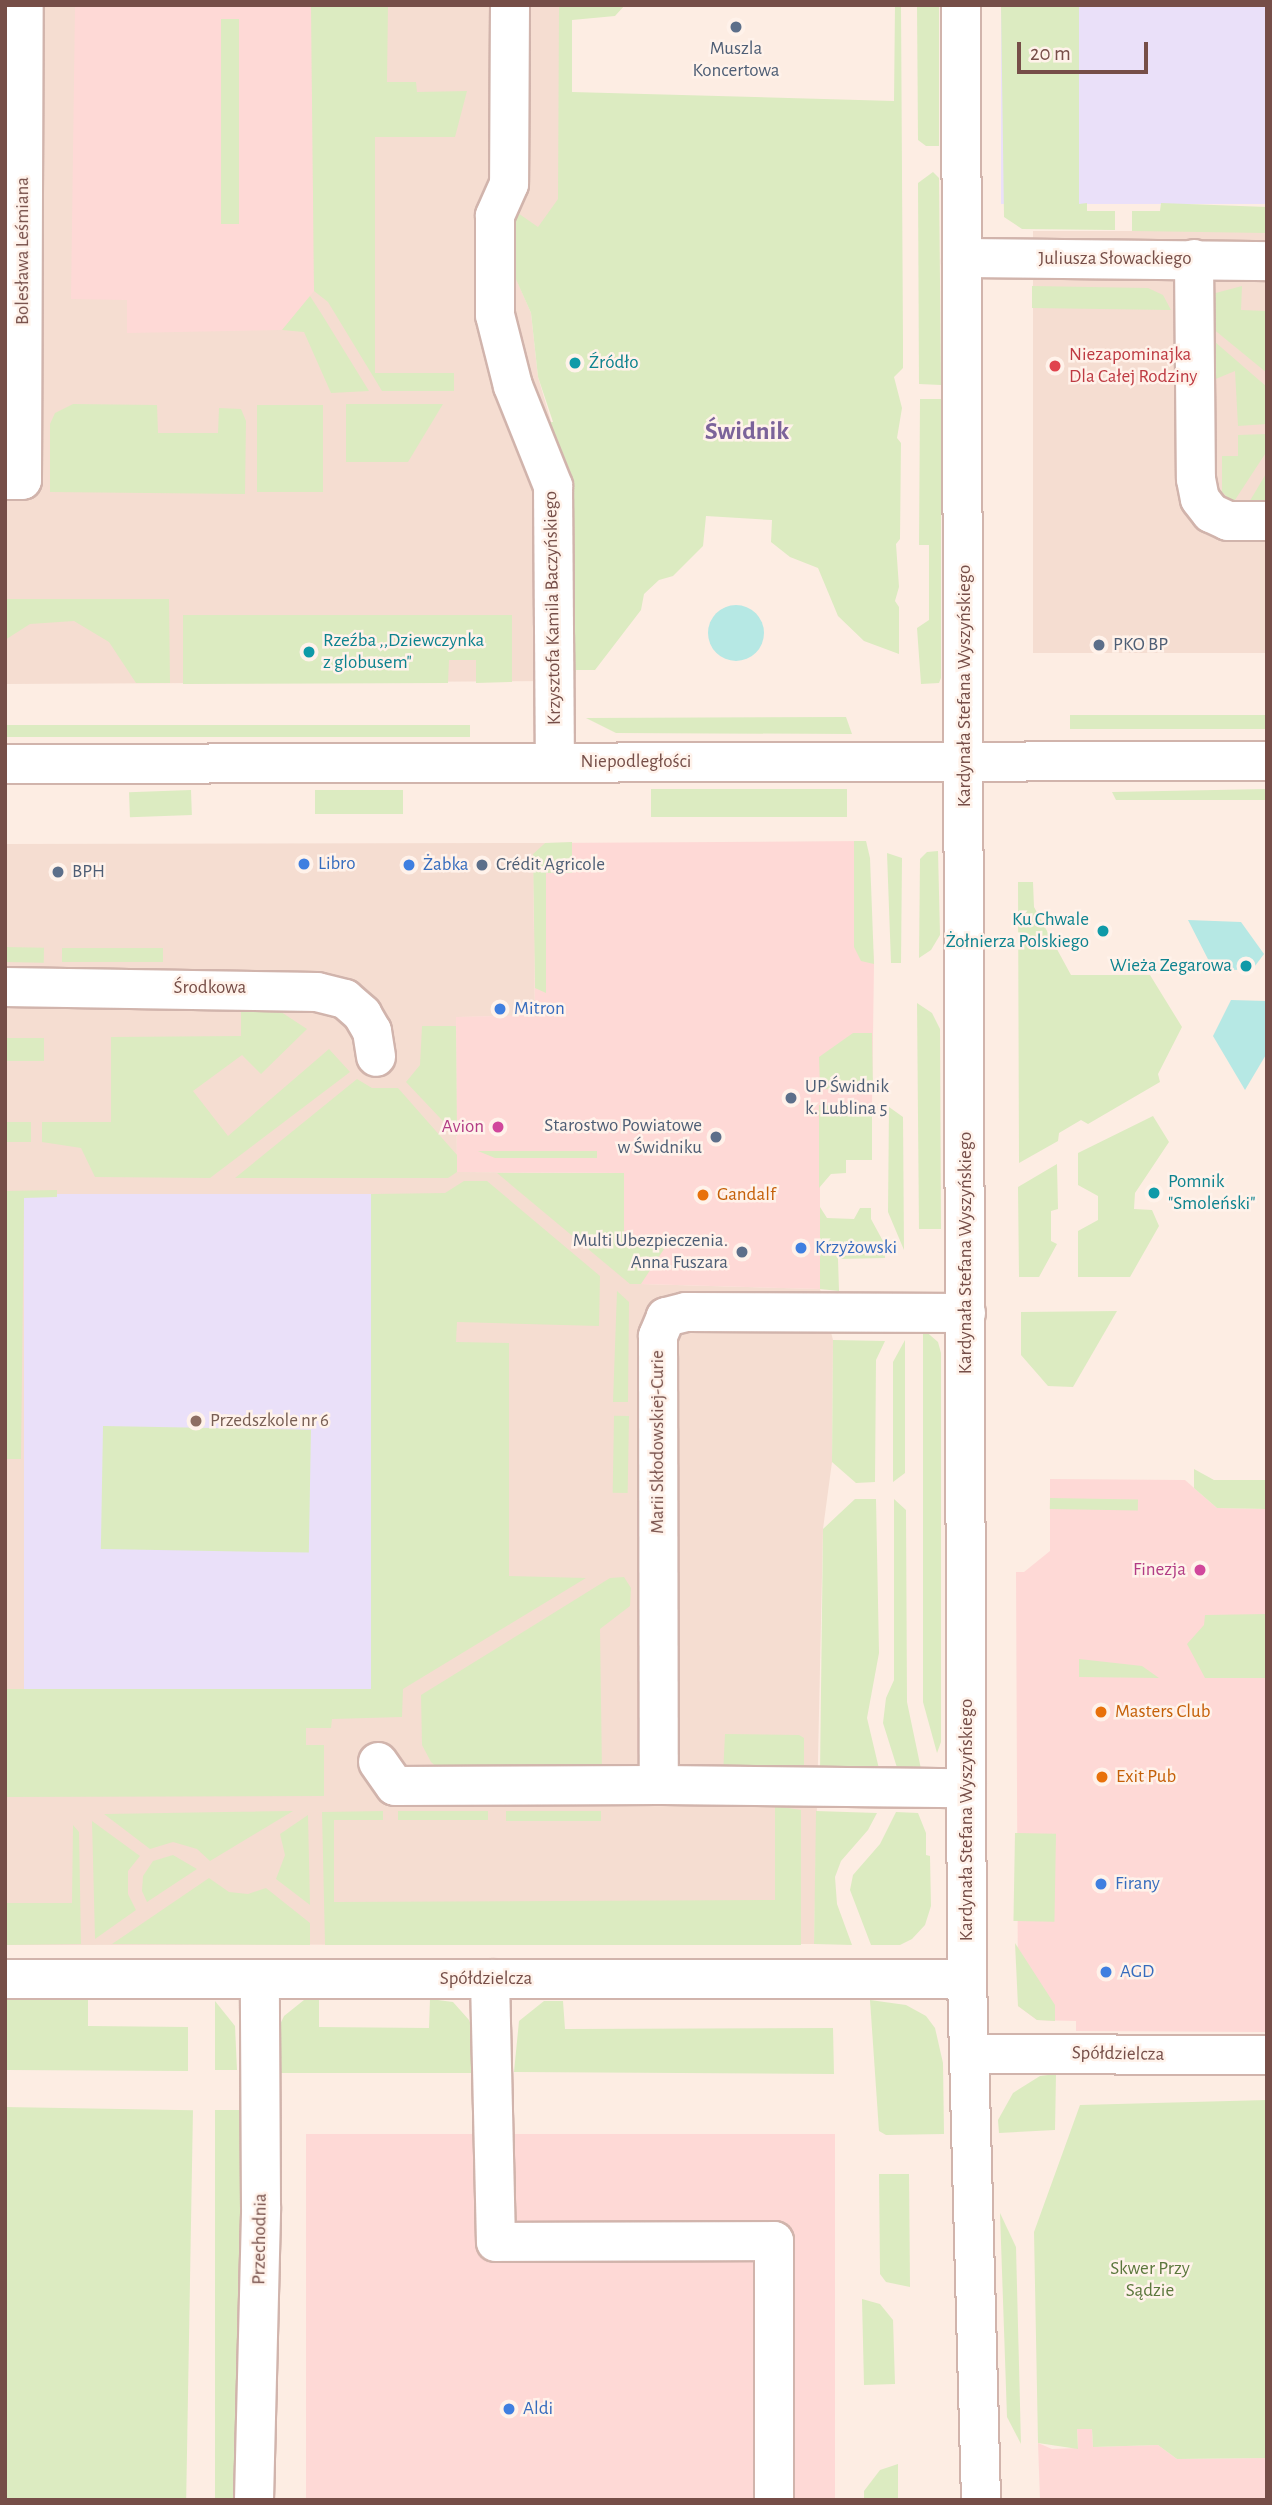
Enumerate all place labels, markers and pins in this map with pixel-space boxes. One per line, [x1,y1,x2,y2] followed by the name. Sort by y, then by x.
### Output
[728,19,744,35] marker: Muszla Koncertowa
[692,38,780,82] place label: Muszla Koncertowa
[1069,344,1197,388] place label: Niezapominajka Dla Całej Rodziny
[589,352,639,374] place label: Źródło
[567,355,583,371] marker: Źródło
[1047,358,1063,374] marker: Niezapominajka Dla Całej Rodziny
[323,630,484,674] place label: Rzeźba ,,Dziewczynka z globusem"
[1113,634,1168,656] place label: PKO BP
[1091,637,1107,653] marker: PKO BP
[301,644,317,660] marker: Rzeźba ,,Dziewczynka z globusem"
[318,853,356,875] place label: Libro
[423,854,469,876] place label: Żabka
[496,854,605,876] place label: Crédit Agricole
[296,856,312,872] marker: Libro
[401,857,417,873] marker: Żabka
[474,857,490,873] marker: Crédit Agricole
[72,861,105,883] place label: BPH
[50,864,66,880] marker: BPH
[946,909,1089,953] place label: Ku Chwale Żołnierza Polskiego
[1095,923,1111,939] marker: Ku Chwale Żołnierza Polskiego
[1110,955,1232,977] place label: Wieża Zegarowa
[1238,958,1254,974] marker: Wieża Zegarowa
[514,998,565,1020] place label: Mitron
[492,1001,508,1017] marker: Mitron
[805,1076,889,1120] place label: UP Świdnik k. Lublina 5
[783,1090,799,1106] marker: UP Świdnik k. Lublina 5
[544,1115,702,1159] place label: Starostwo Powiatowe w Świdniku
[442,1116,484,1138] place label: Avion
[490,1119,506,1135] marker: Avion
[708,1129,724,1145] marker: Starostwo Powiatowe w Świdniku
[1168,1171,1255,1215] place label: Pomnik "Smoleński"
[717,1184,776,1206] place label: Gandalf
[1146,1185,1162,1201] marker: Pomnik "Smoleński"
[695,1187,711,1203] marker: Gandalf
[573,1230,728,1274] place label: Multi Ubezpieczenia. Anna Fuszara
[815,1237,897,1259] place label: Krzyżowski
[793,1240,809,1256] marker: Krzyżowski
[734,1244,750,1260] marker: Multi Ubezpieczenia. Anna Fuszara
[210,1410,329,1432] place label: Przedszkole nr 6
[188,1413,204,1429] marker: Przedszkole nr 6
[1133,1559,1186,1581] place label: Finezja
[1192,1562,1208,1578] marker: Finezja
[1115,1701,1210,1723] place label: Masters Club
[1093,1704,1109,1720] marker: Masters Club
[1116,1766,1176,1788] place label: Exit Pub
[1094,1769,1110,1785] marker: Exit Pub
[1115,1873,1160,1895] place label: Firany
[1093,1876,1109,1892] marker: Firany
[1120,1961,1154,1983] place label: AGD
[1098,1964,1114,1980] marker: AGD
[523,2398,553,2420] place label: Aldi
[501,2401,517,2417] marker: Aldi

